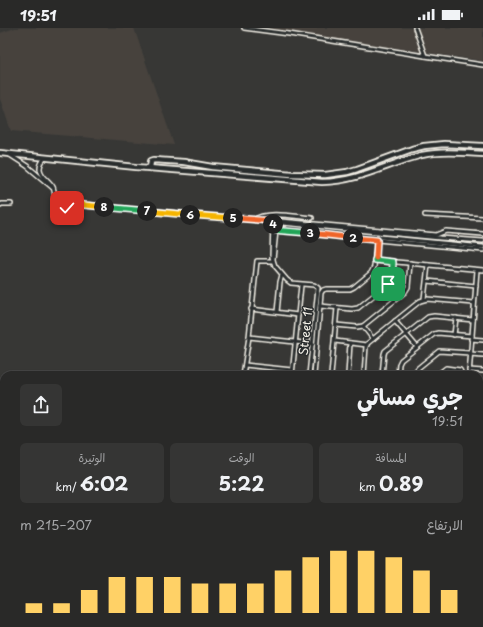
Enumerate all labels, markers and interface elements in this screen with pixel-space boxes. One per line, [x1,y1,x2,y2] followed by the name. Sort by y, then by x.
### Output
[20,3,57,26] text: 19:51
[50,191,84,225] pin
[56,197,78,219] icon: check
[94,197,114,217] pin: 8
[101,198,107,215] text: 8
[137,201,157,221] pin: 7
[144,202,150,219] text: 7
[180,205,200,225] pin: 6
[186,206,194,223] text: 6
[223,208,243,228] pin: 5
[229,209,237,226] text: 5
[263,214,283,234] pin: 4
[269,215,277,232] text: 4
[300,223,320,243] pin: 3
[306,224,314,241] text: 3
[343,228,363,248] pin: 2
[349,229,357,246] text: 2
[371,267,405,301] pin
[377,273,399,295] icon: arrive
[293,306,317,356] street label: Street 11
[357,379,463,412] text: جري مسائي
[20,384,62,426] button: share
[432,411,463,430] text: 19:51
[79,449,105,466] text: الوتيرة
[229,449,254,466] text: الوقت
[376,449,407,466] text: المسافة
[80,468,128,498] text: 6:02
[219,468,264,498] text: 5:22
[379,468,423,498] text: 0.89
[55,478,80,495] text: /km
[359,478,379,495] text: km
[20,515,92,534] text: 207–215 m
[427,515,463,534] text: الارتفاع

